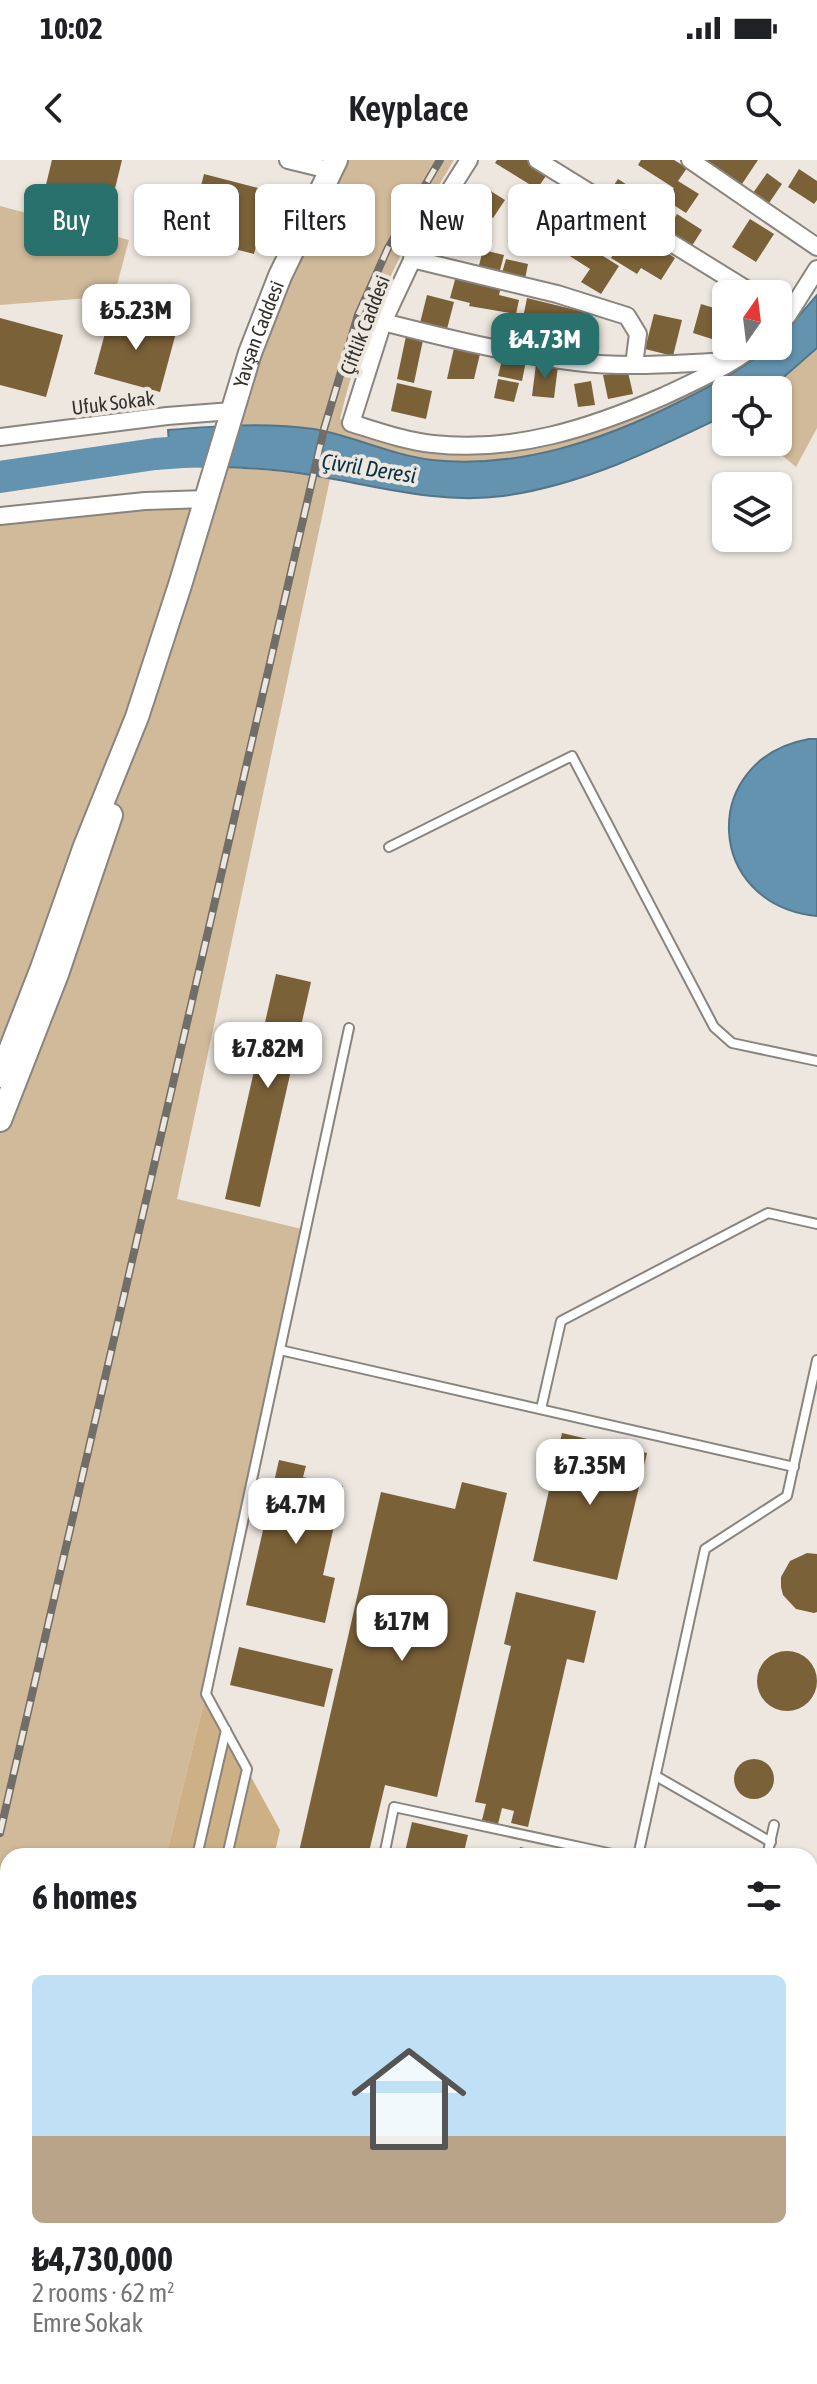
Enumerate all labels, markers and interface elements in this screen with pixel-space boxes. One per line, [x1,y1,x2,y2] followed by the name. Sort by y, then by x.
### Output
[40,11,103,45] text: 10:02
[32,86,76,130] icon: back
[741,86,785,130] icon: search
[348,87,469,129] text: Keyplace
[24,184,118,256] chip: Buy
[134,184,239,256] chip: Rent
[255,184,375,256] chip: Filters
[391,184,492,256] chip: New
[508,184,675,256] chip: Apartment
[335,272,394,378] street label: Çiftlik Caddesi
[228,277,288,390] street label: Yavşan Caddesi
[712,280,792,360] north arrow
[712,280,792,552] map controls
[71,284,201,352] pin: ₺5.23M
[100,295,172,325] text: ₺5.23M
[480,313,610,381] pin: ₺4.73M
[509,324,581,354] text: ₺4.73M
[712,376,792,456] button: locate
[70,386,156,419] street label: Ufuk Sokak
[320,448,418,488] water label: Çivril Deresi
[712,472,792,552] button: layers
[203,1022,333,1090] pin: ₺7.82M
[232,1033,304,1063] text: ₺7.82M
[525,1439,655,1507] pin: ₺7.35M
[554,1450,626,1480] text: ₺7.35M
[240,1478,352,1546] pin: ₺4.7M
[266,1489,326,1519] text: ₺4.7M
[355,1595,449,1663] pin: ₺17M
[375,1606,429,1636] text: ₺17M
[742,1874,786,1918] icon: filters
[32,1877,137,1916] text: 6 homes
[337,2027,481,2171] icon: home
[32,2239,173,2278] text: ₺4,730,000
[32,2278,174,2308] text: 2 rooms · 62 m²
[32,2308,143,2338] text: Emre Sokak

